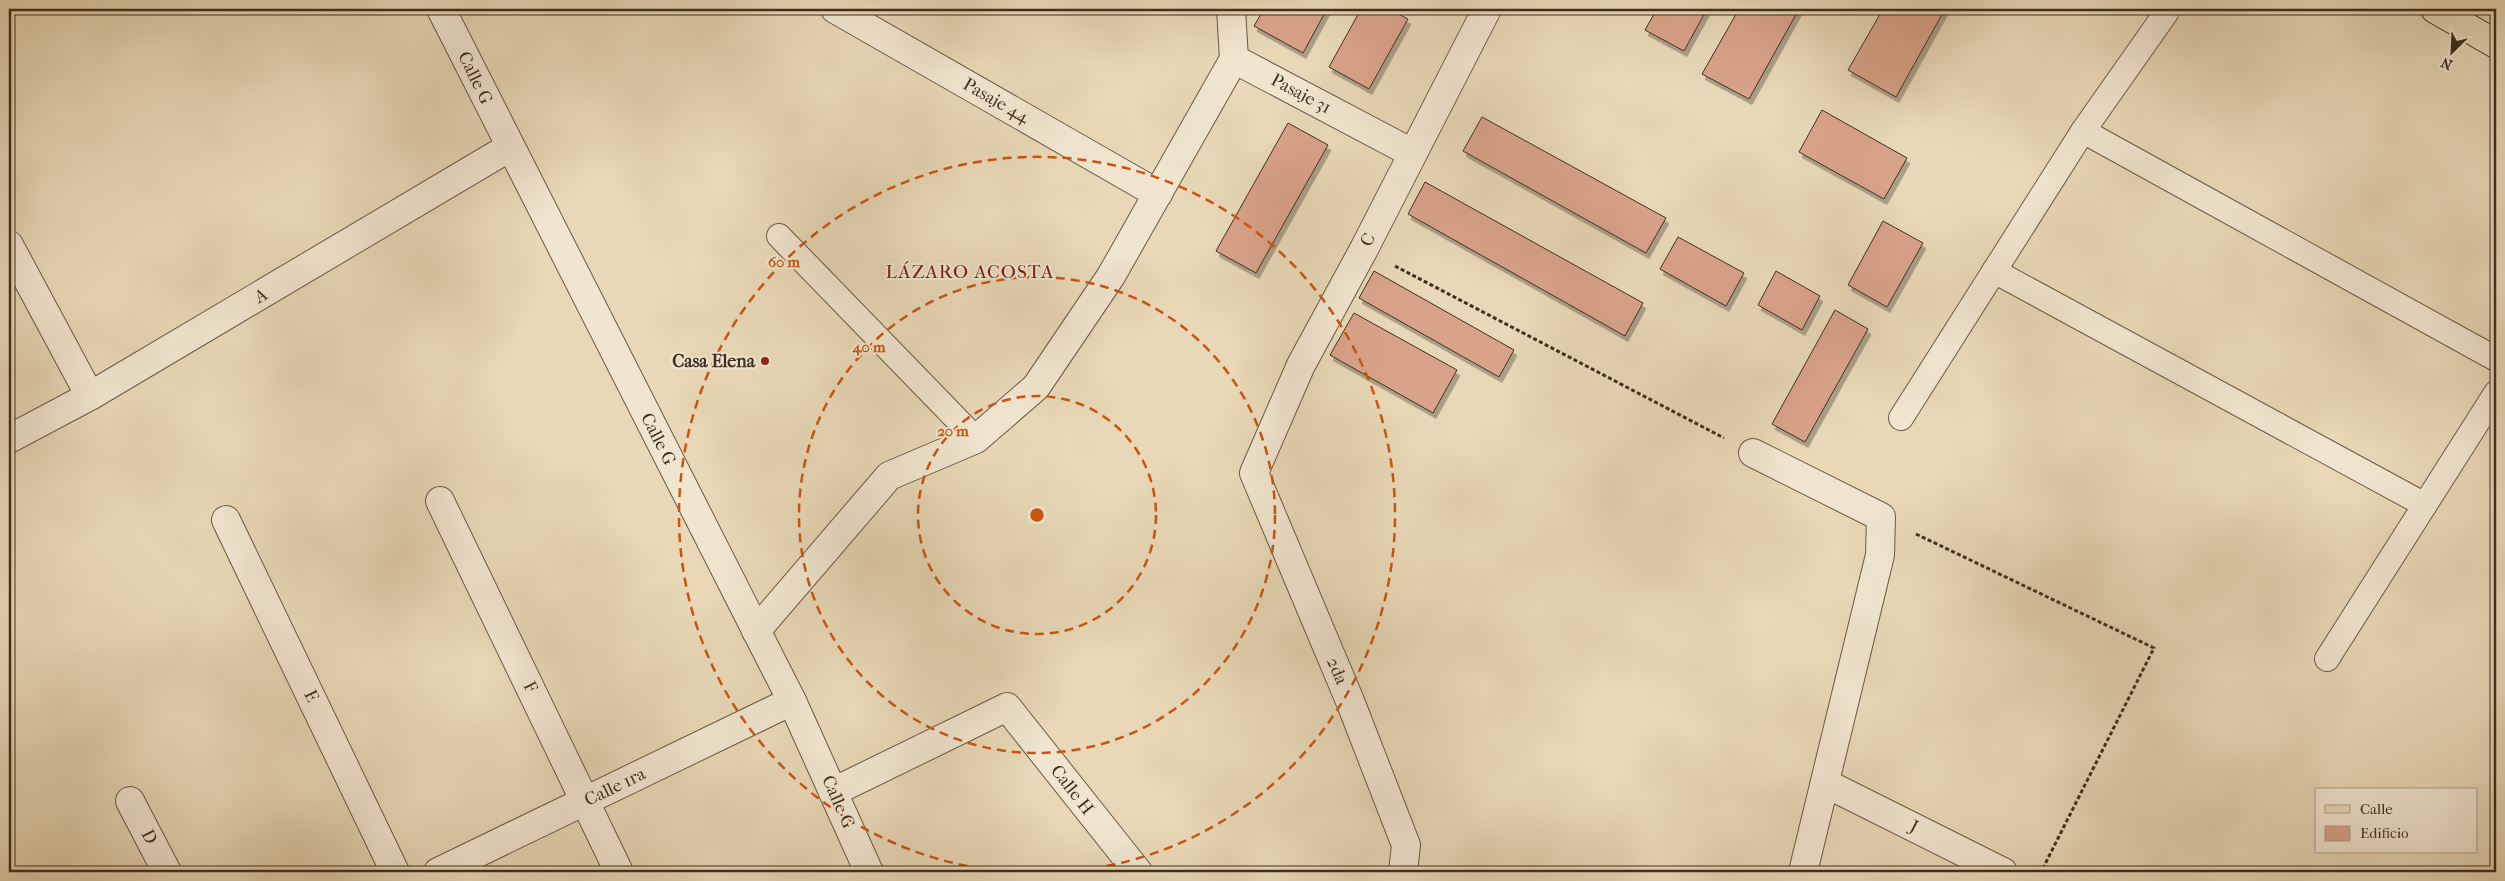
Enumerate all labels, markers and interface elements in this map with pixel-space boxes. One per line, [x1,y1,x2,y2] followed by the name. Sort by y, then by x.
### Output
[2428,28,2478,78] north arrow
[453,48,497,108] street label: Calle G
[2438,53,2455,73] text: N
[1267,69,1335,119] street label: Pasaje 31
[959,74,1033,128] street label: Pasaje 44
[1356,230,1380,250] street label: C
[768,253,801,271] text: 60 m
[886,261,1054,283] district label: LÁZARO ACOSTA
[250,284,272,309] street label: A
[852,338,886,356] text: 40 m
[672,351,756,372] place label: Casa Elena
[759,355,771,367] marker: Casa Elena
[636,409,680,469] street label: Calle G
[937,422,969,440] text: 20 m
[1028,506,1046,524] centre of rings
[1322,654,1352,688] street label: 2da
[518,678,542,696] street label: F
[299,686,323,706] street label: E
[1046,761,1098,819] street label: Calle H
[581,763,650,811] street label: Calle 1ra
[817,772,859,832] street label: Calle G
[2315,788,2478,854] legend
[2360,800,2393,818] text: Calle
[1904,815,1922,838] street label: J
[2360,824,2409,842] text: Edificio
[137,826,161,848] street label: D

